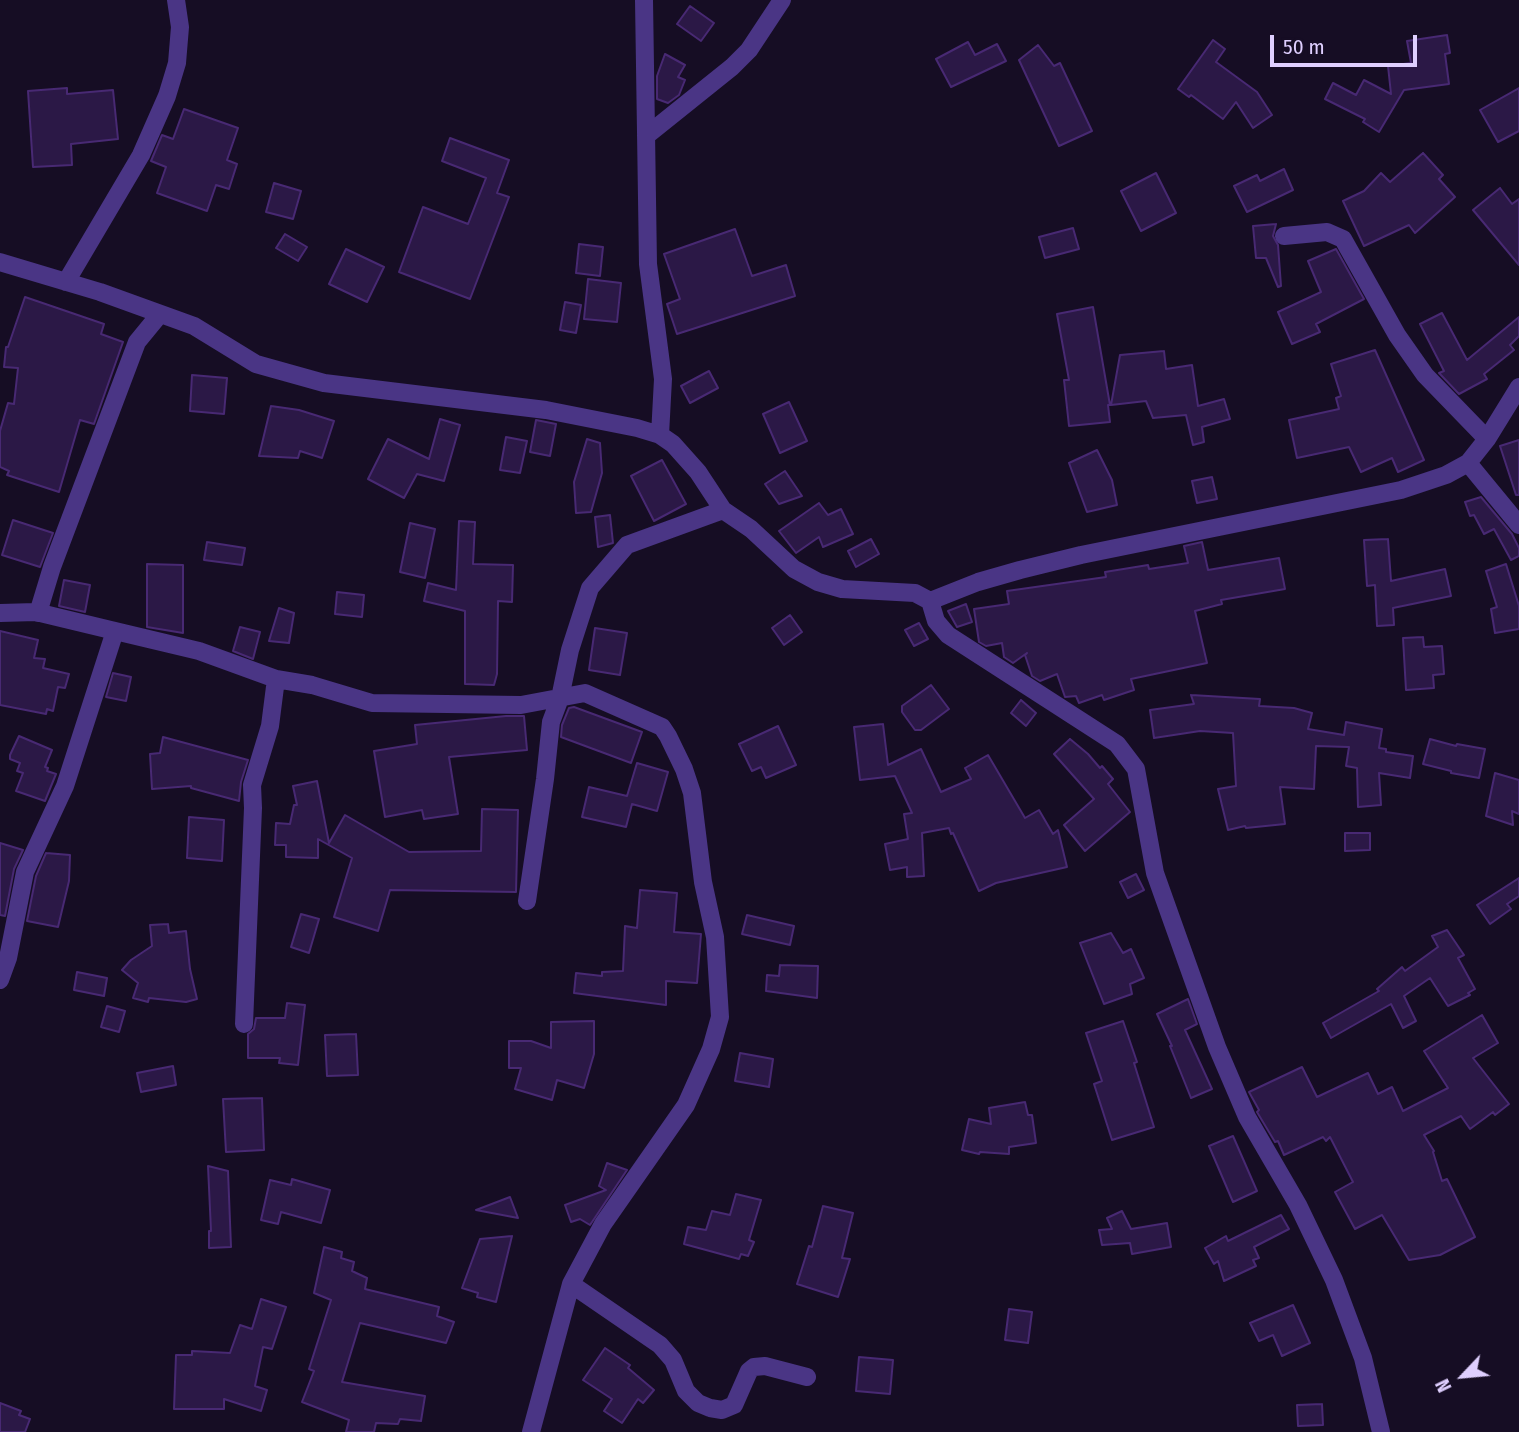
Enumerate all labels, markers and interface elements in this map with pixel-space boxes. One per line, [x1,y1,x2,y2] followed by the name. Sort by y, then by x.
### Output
[1274,21,1421,65] scale bar
[1283,34,1325,60] text: 50 m
[1428,1341,1498,1411] north arrow
[1431,1375,1457,1396] text: N

